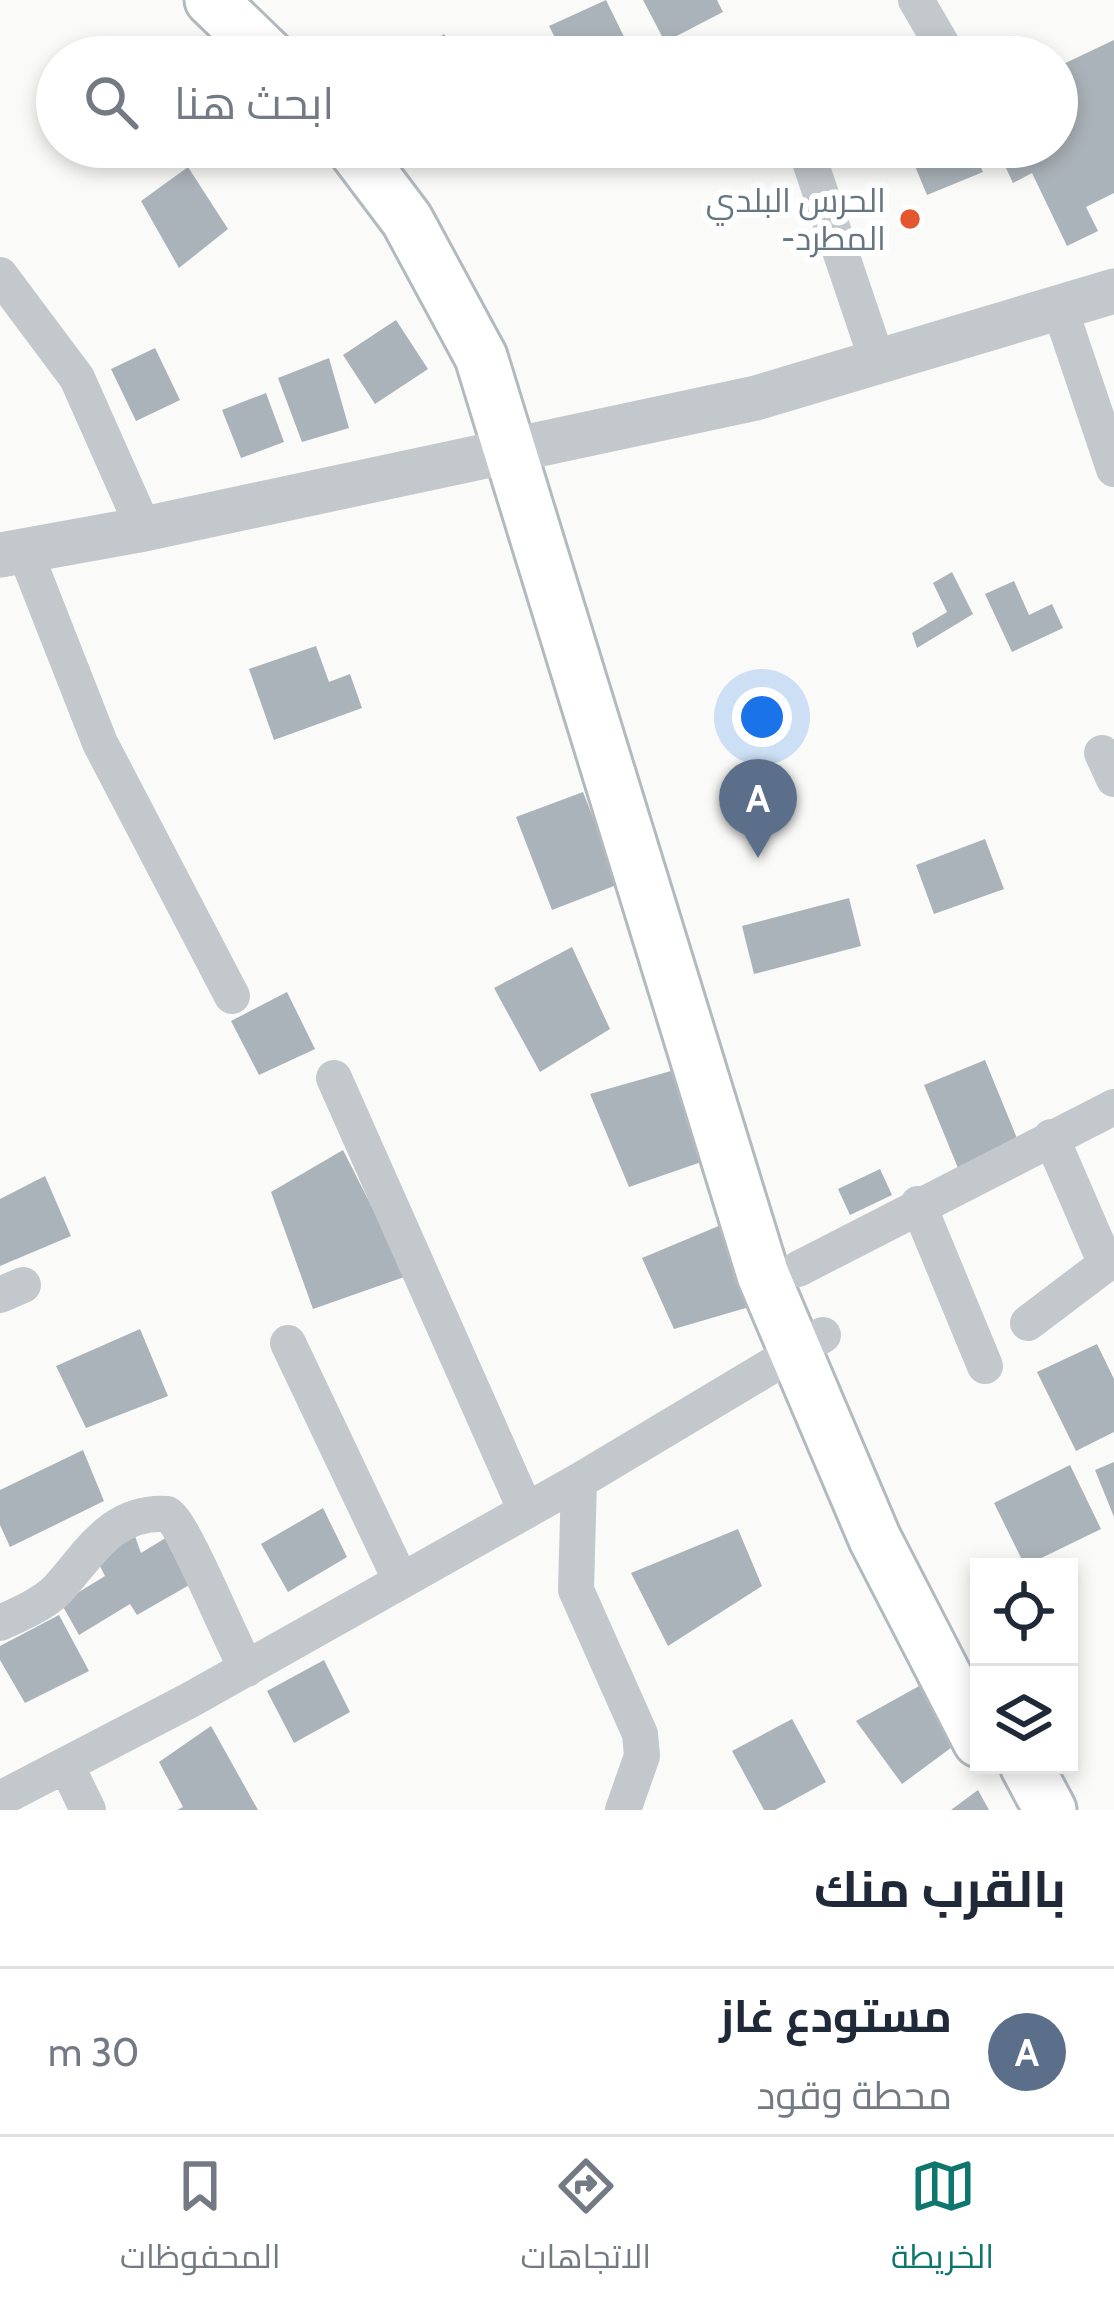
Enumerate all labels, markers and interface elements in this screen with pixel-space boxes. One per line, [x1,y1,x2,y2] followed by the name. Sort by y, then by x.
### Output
[36,36,1078,168] search box
[78,69,144,135] icon: search
[174,76,334,130] text: ابحث هنا
[706,180,886,258] place label: الحرس البلدي -المطرد
[897,206,923,232] marker: الحرس البلدي -المطرد
[732,687,792,747] your location
[719,759,797,858] pin: A
[970,1558,1078,1774] map controls
[970,1558,1078,1666] button: locate
[970,1666,1078,1774] button: layers
[814,1858,1066,1920] text: بالقرب منك
[719,1989,952,2043] text: مستودع غاز
[48,2028,139,2076] text: 30 m
[1015,2028,1039,2076] text: A
[757,2071,952,2119] text: محطة وقود
[120,2153,281,2287] tab: المحفوظات
[520,2153,651,2287] tab: الاتجاهات
[891,2153,994,2287] tab: الخريطة

